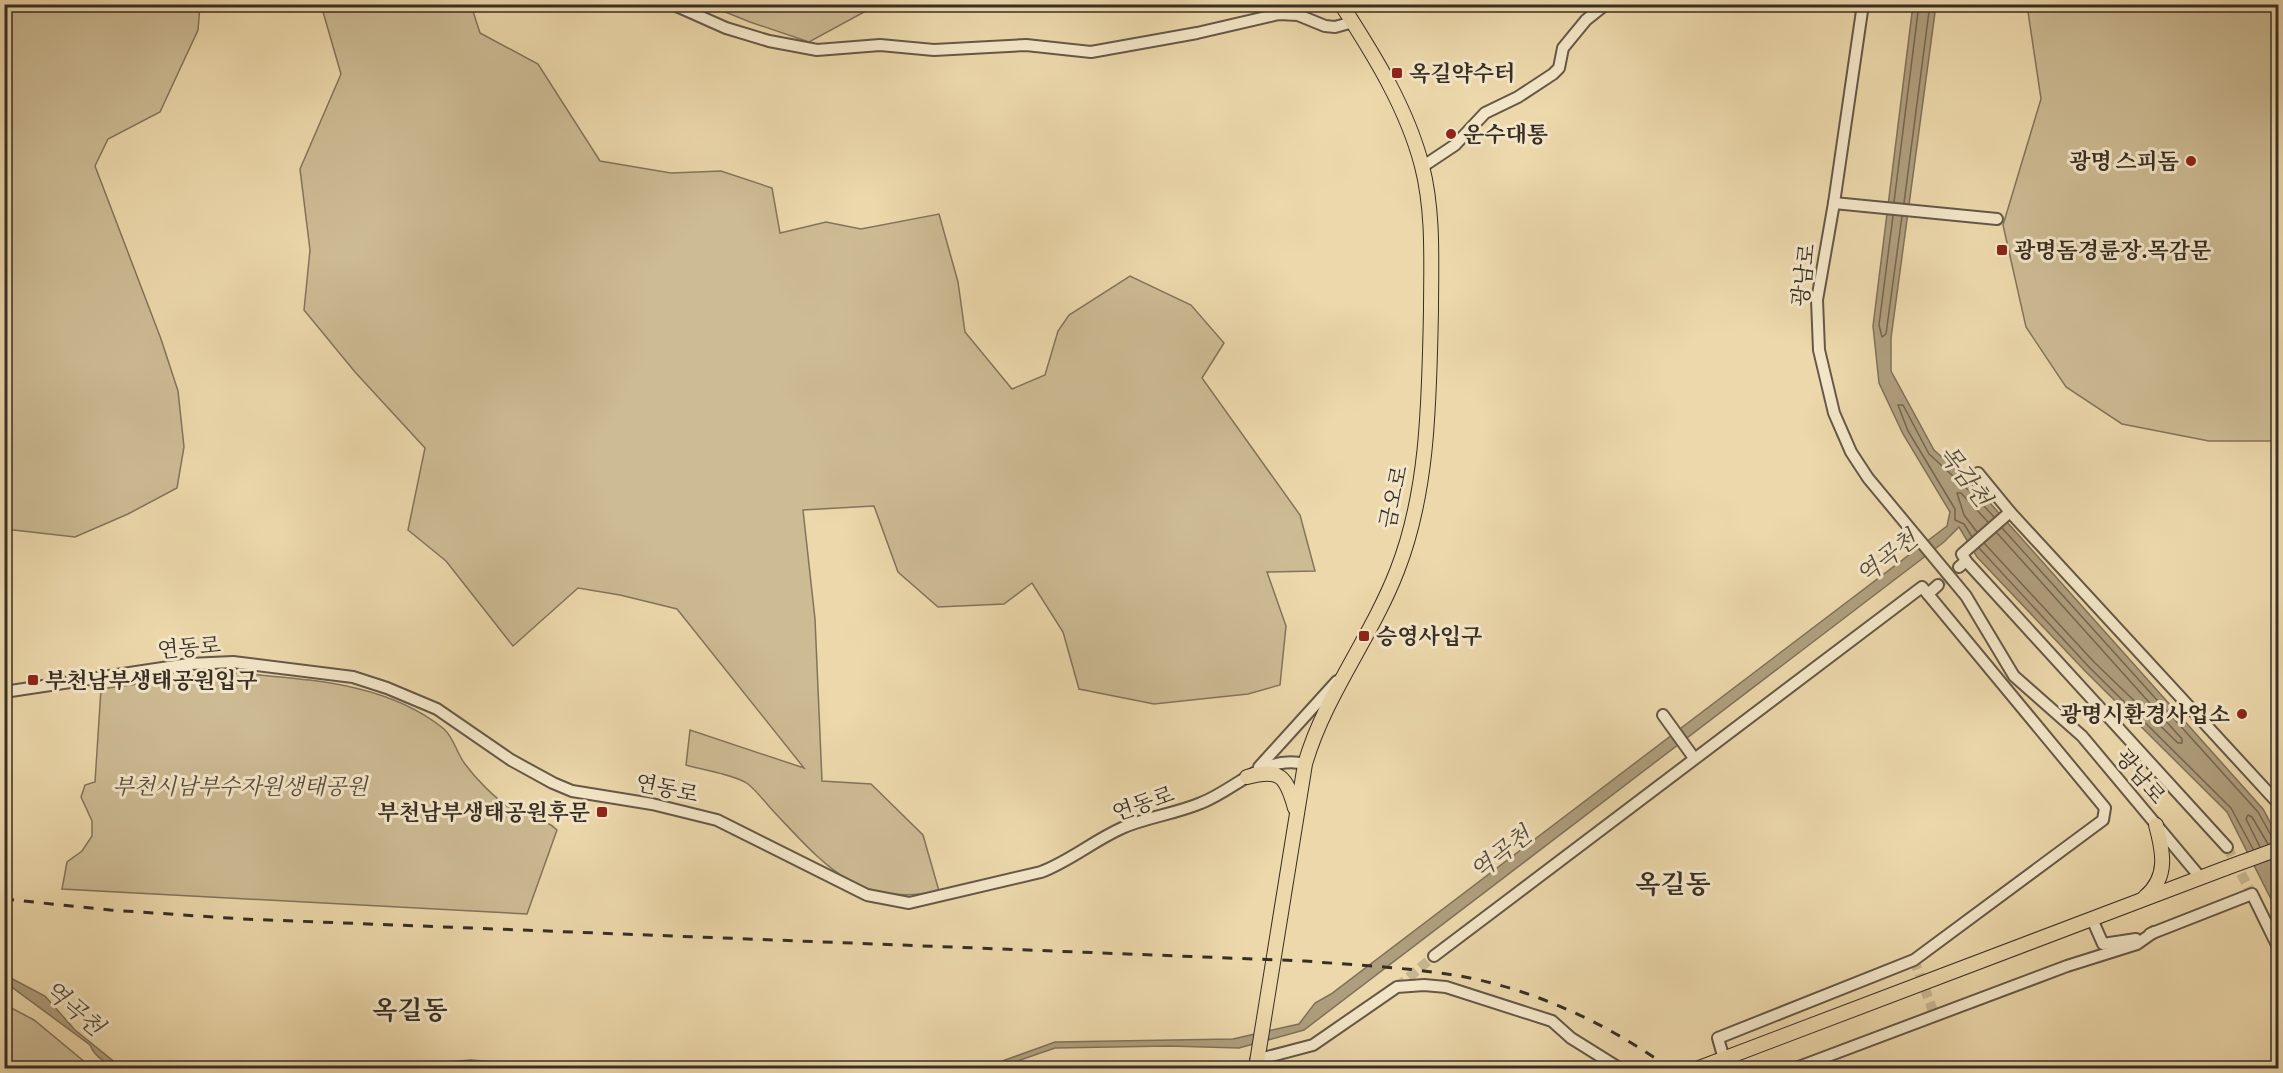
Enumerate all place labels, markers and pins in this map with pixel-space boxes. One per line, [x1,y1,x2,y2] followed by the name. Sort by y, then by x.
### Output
[1409,61,1515,88] place label: 옥길약수터
[1390,66,1404,80] marker: 옥길약수터
[1463,122,1548,149] place label: 운수대통
[1444,127,1458,141] marker: 운수대통
[2069,149,2179,176] place label: 광명 스피돔
[2184,154,2198,168] marker: 광명 스피돔
[2014,238,2211,265] place label: 광명돔경륜장.목감문
[1995,243,2009,257] marker: 광명돔경륜장.목감문
[1376,624,1482,651] place label: 승영사입구
[1357,629,1371,643] marker: 승영사입구
[45,668,258,695] place label: 부천남부생태공원입구
[26,673,40,687] marker: 부천남부생태공원입구
[2060,702,2230,729] place label: 광명시환경사업소
[2235,707,2249,721] marker: 광명시환경사업소
[377,800,590,827] place label: 부천남부생태공원후문
[595,805,609,819] marker: 부천남부생태공원후문

